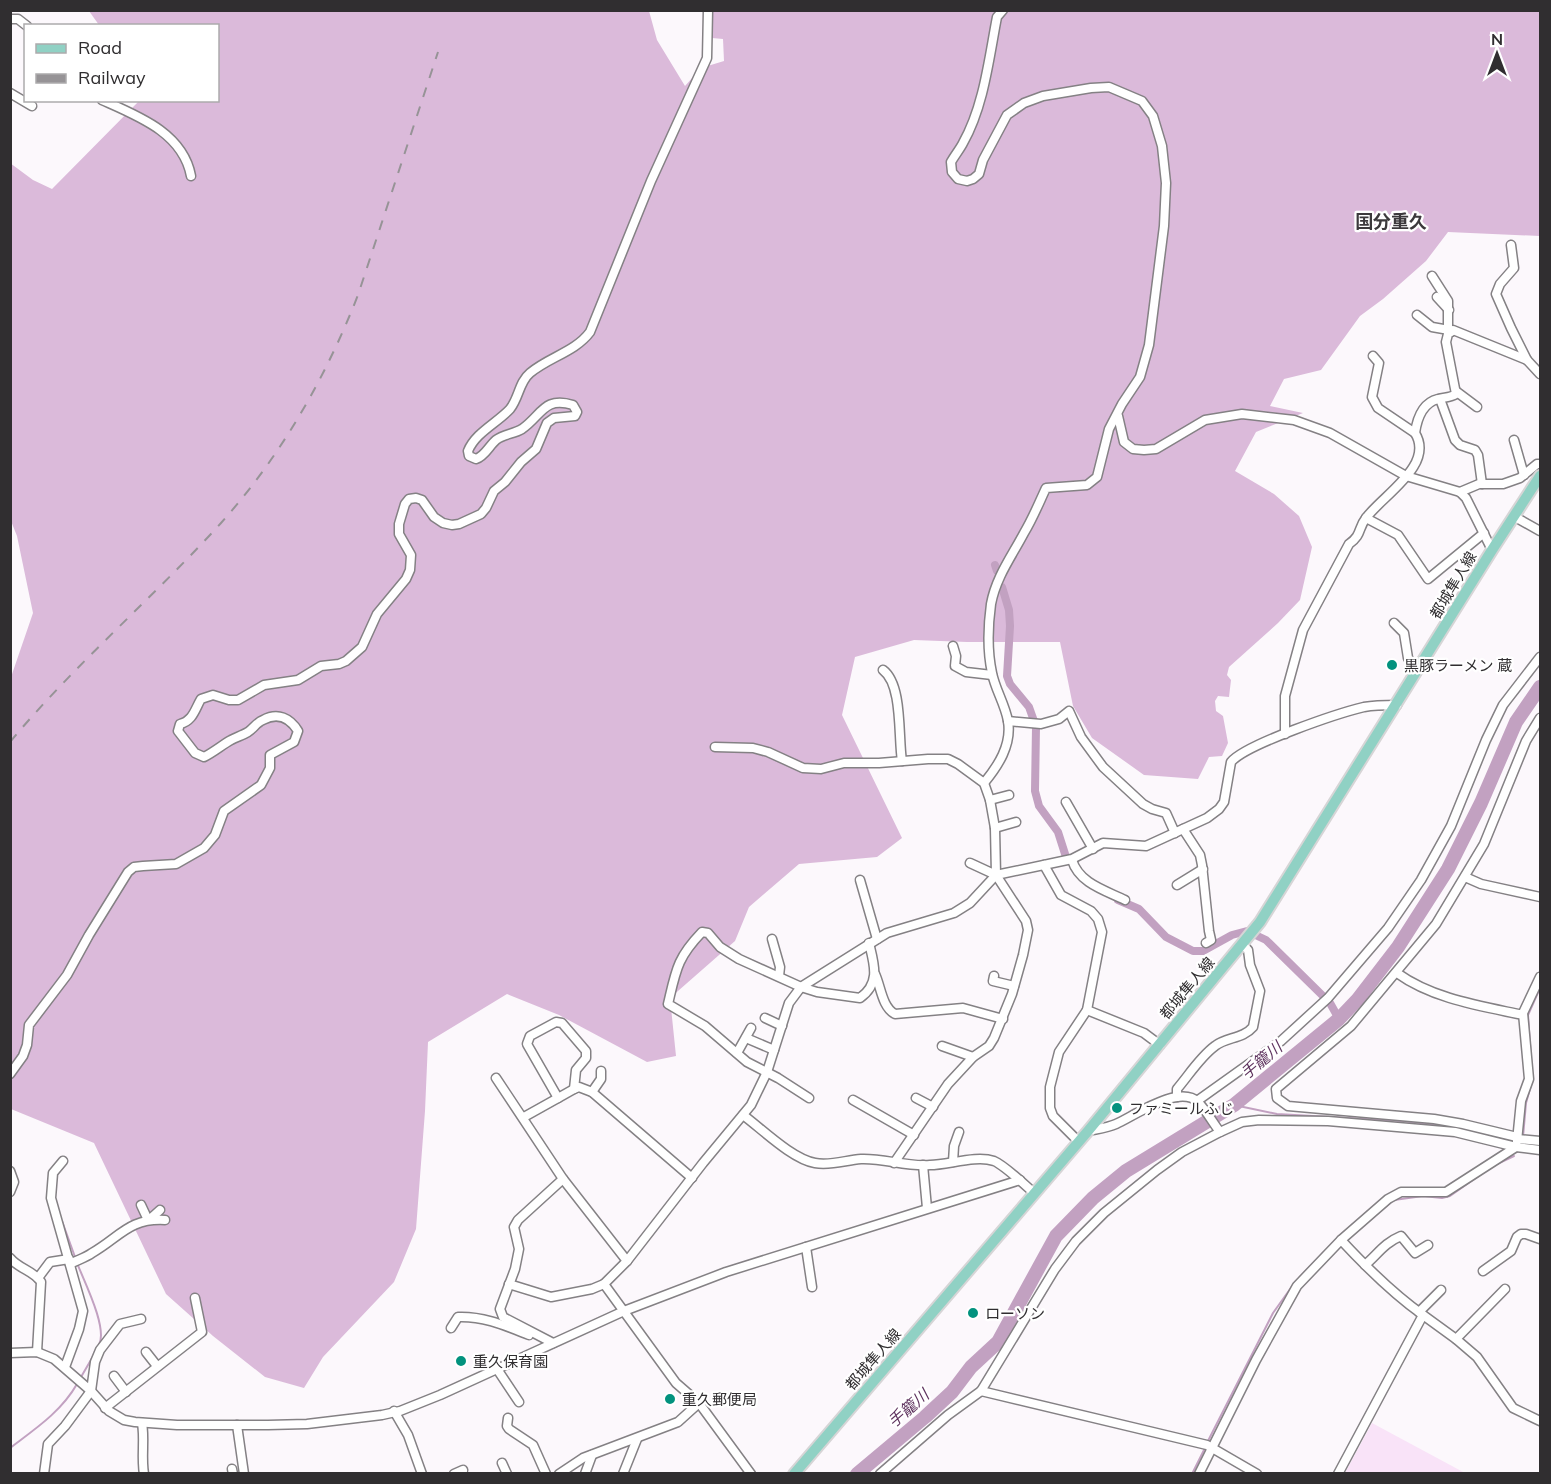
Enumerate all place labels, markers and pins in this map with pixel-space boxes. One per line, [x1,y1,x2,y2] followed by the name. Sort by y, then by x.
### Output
[1404,656,1512,675] place label: 黒豚ラーメン 蔵
[1385,658,1399,672] marker: 黒豚ラーメン 蔵
[1129,1099,1234,1118] place label: ファミールふじ
[1110,1101,1124,1115] marker: ファミールふじ
[985,1304,1045,1323] place label: ローソン
[966,1306,980,1320] marker: ローソン
[473,1352,548,1371] place label: 重久保育園
[454,1354,468,1368] marker: 重久保育園
[682,1390,757,1409] place label: 重久郵便局
[663,1392,677,1406] marker: 重久郵便局

